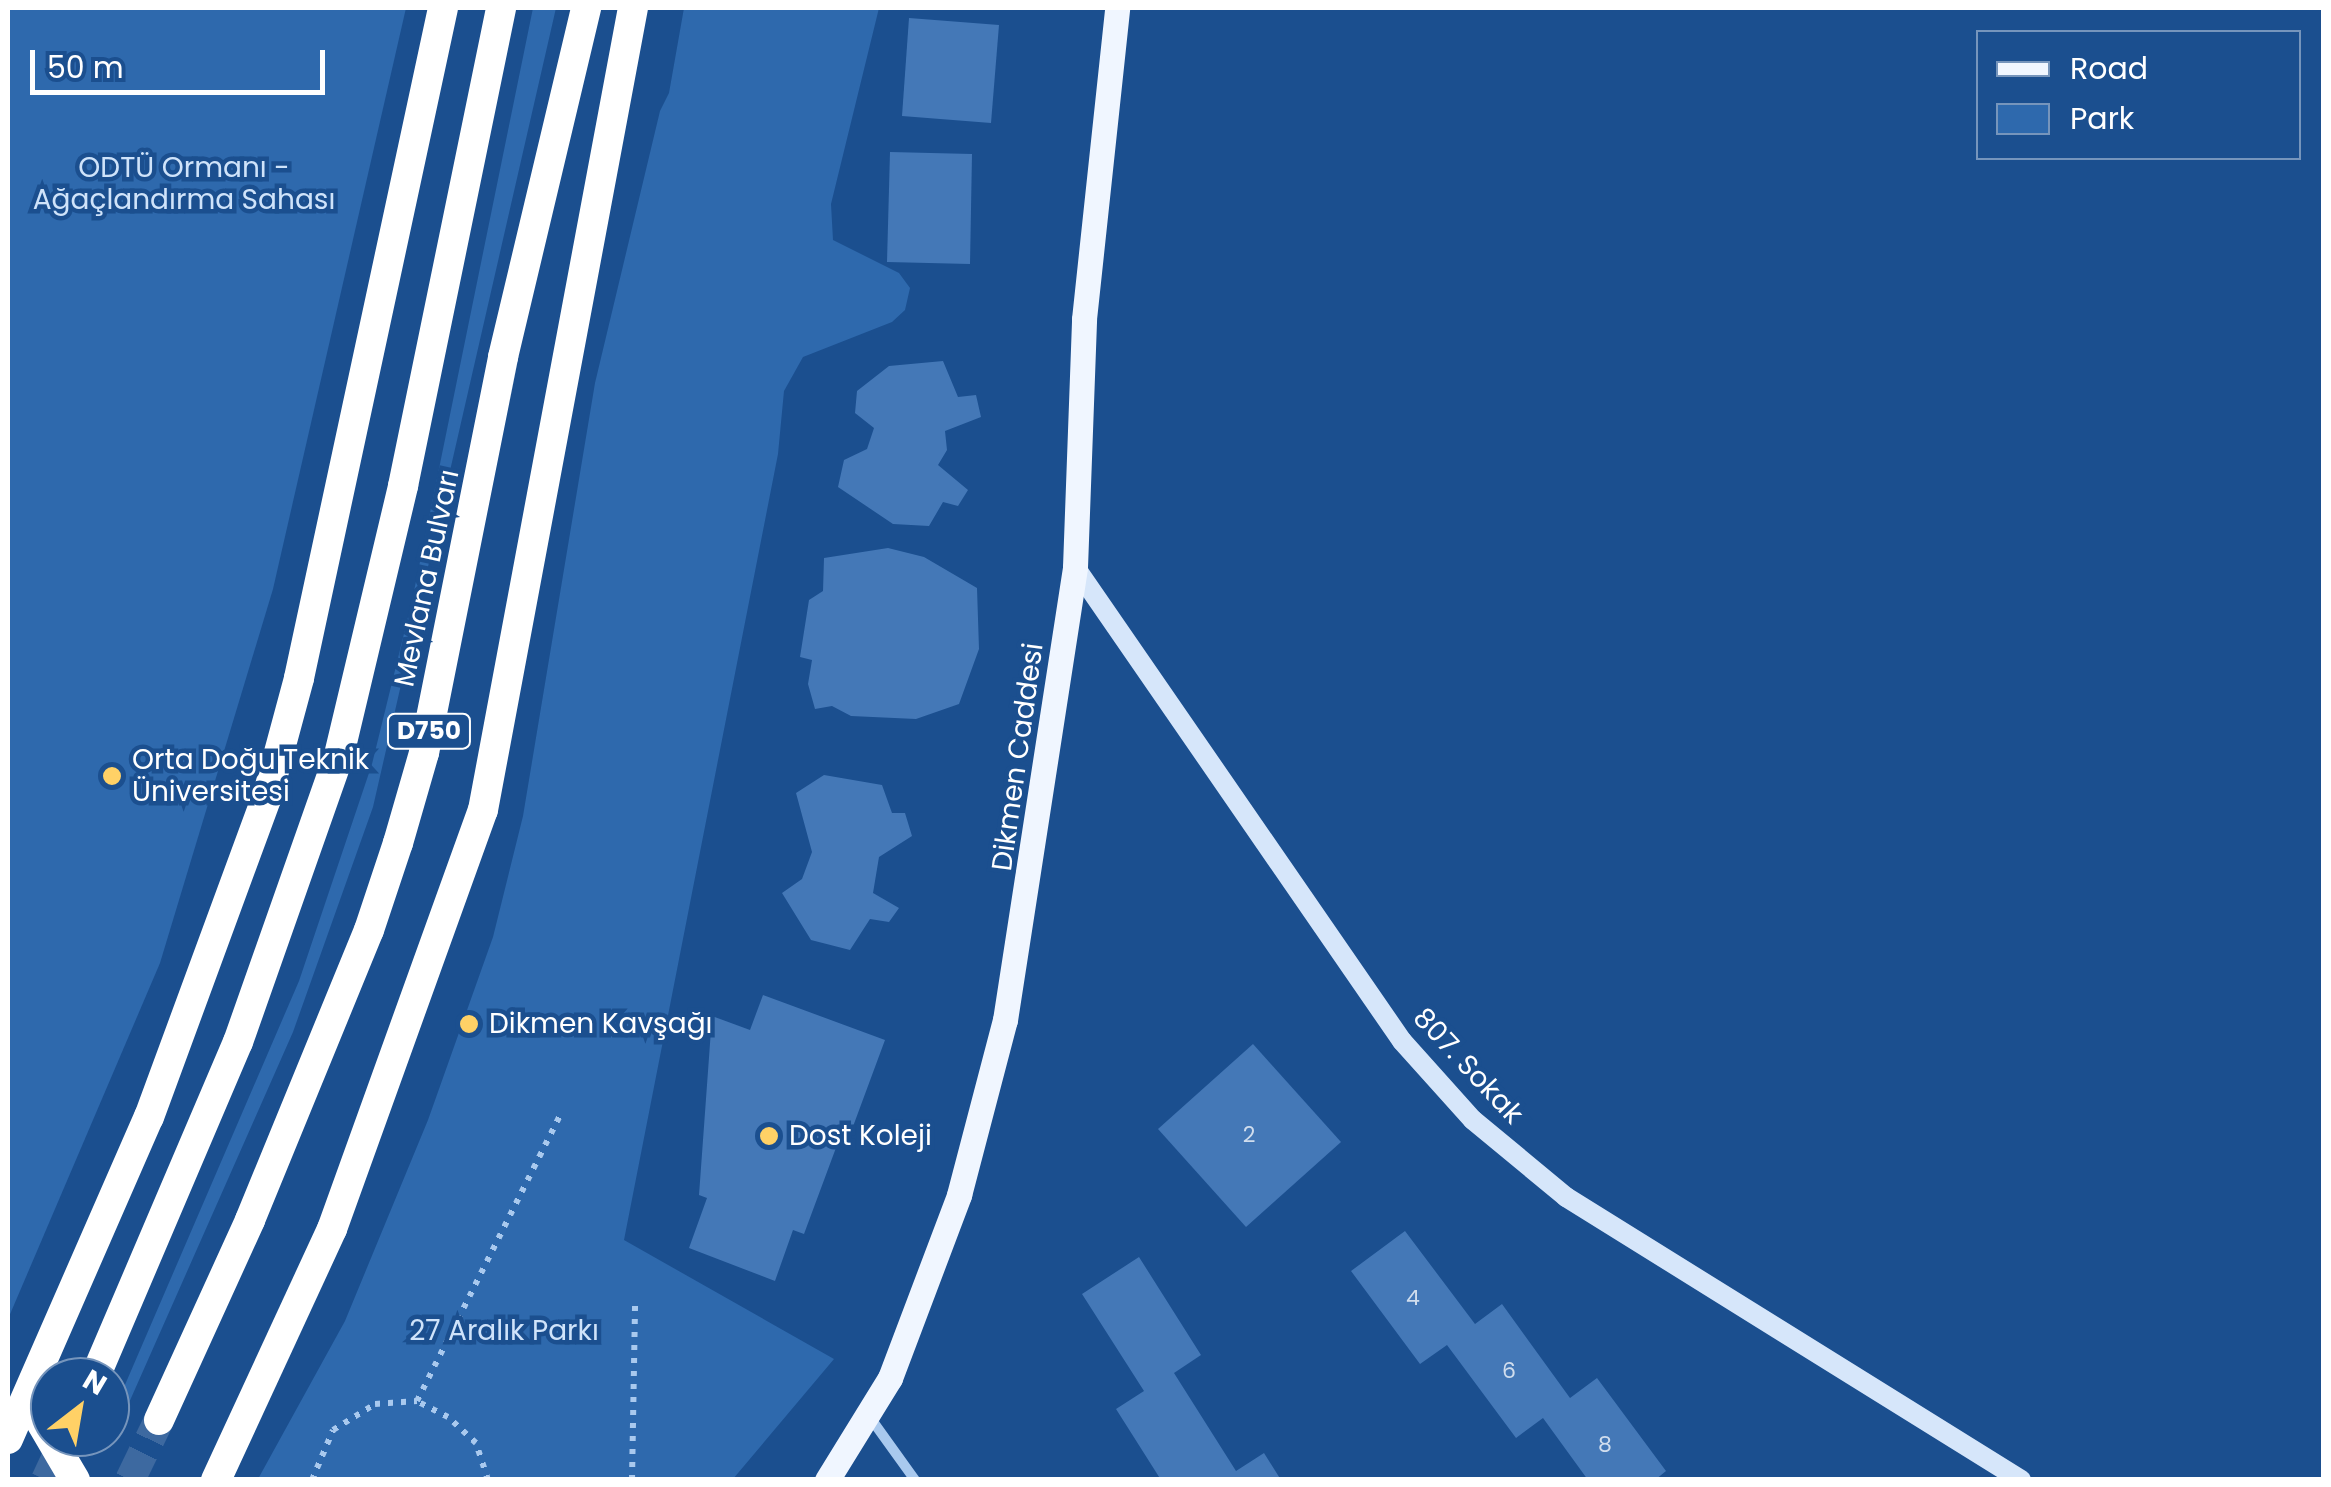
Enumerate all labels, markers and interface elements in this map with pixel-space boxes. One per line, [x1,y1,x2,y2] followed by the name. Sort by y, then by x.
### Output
[35,30,330,92] scale bar
[1976,30,2301,160] legend
[47,46,124,89] text: 50 m
[2070,47,2148,90] text: Road
[2070,97,2134,140] text: Park
[33,151,335,217] park label: ODTÜ Ormanı - Ağaçlandırma Sahası
[388,466,466,690] street label: Mevlana Bulvarı
[985,641,1051,873] street label: Dikmen Caddesi
[386,711,472,751] road number: D750
[132,743,369,809] place label: Orta Doğu Teknik Üniversitesi
[101,765,123,787] marker: Orta Doğu Teknik Üniversitesi
[1406,1001,1530,1131] street label: 807. Sokak
[489,1007,712,1041] place label: Dikmen Kavşağı
[458,1013,480,1035] marker: Dikmen Kavşağı
[789,1119,932,1153] place label: Dost Koleji
[1243,1122,1255,1148] house number: 2
[758,1125,780,1147] marker: Dost Koleji
[1406,1285,1420,1311] house number: 4
[409,1314,599,1348] park label: 27 Aralık Parkı
[30,1357,130,1457] north arrow
[1502,1358,1516,1384] house number: 6
[76,1360,114,1405] text: N
[1598,1432,1612,1458] house number: 8

